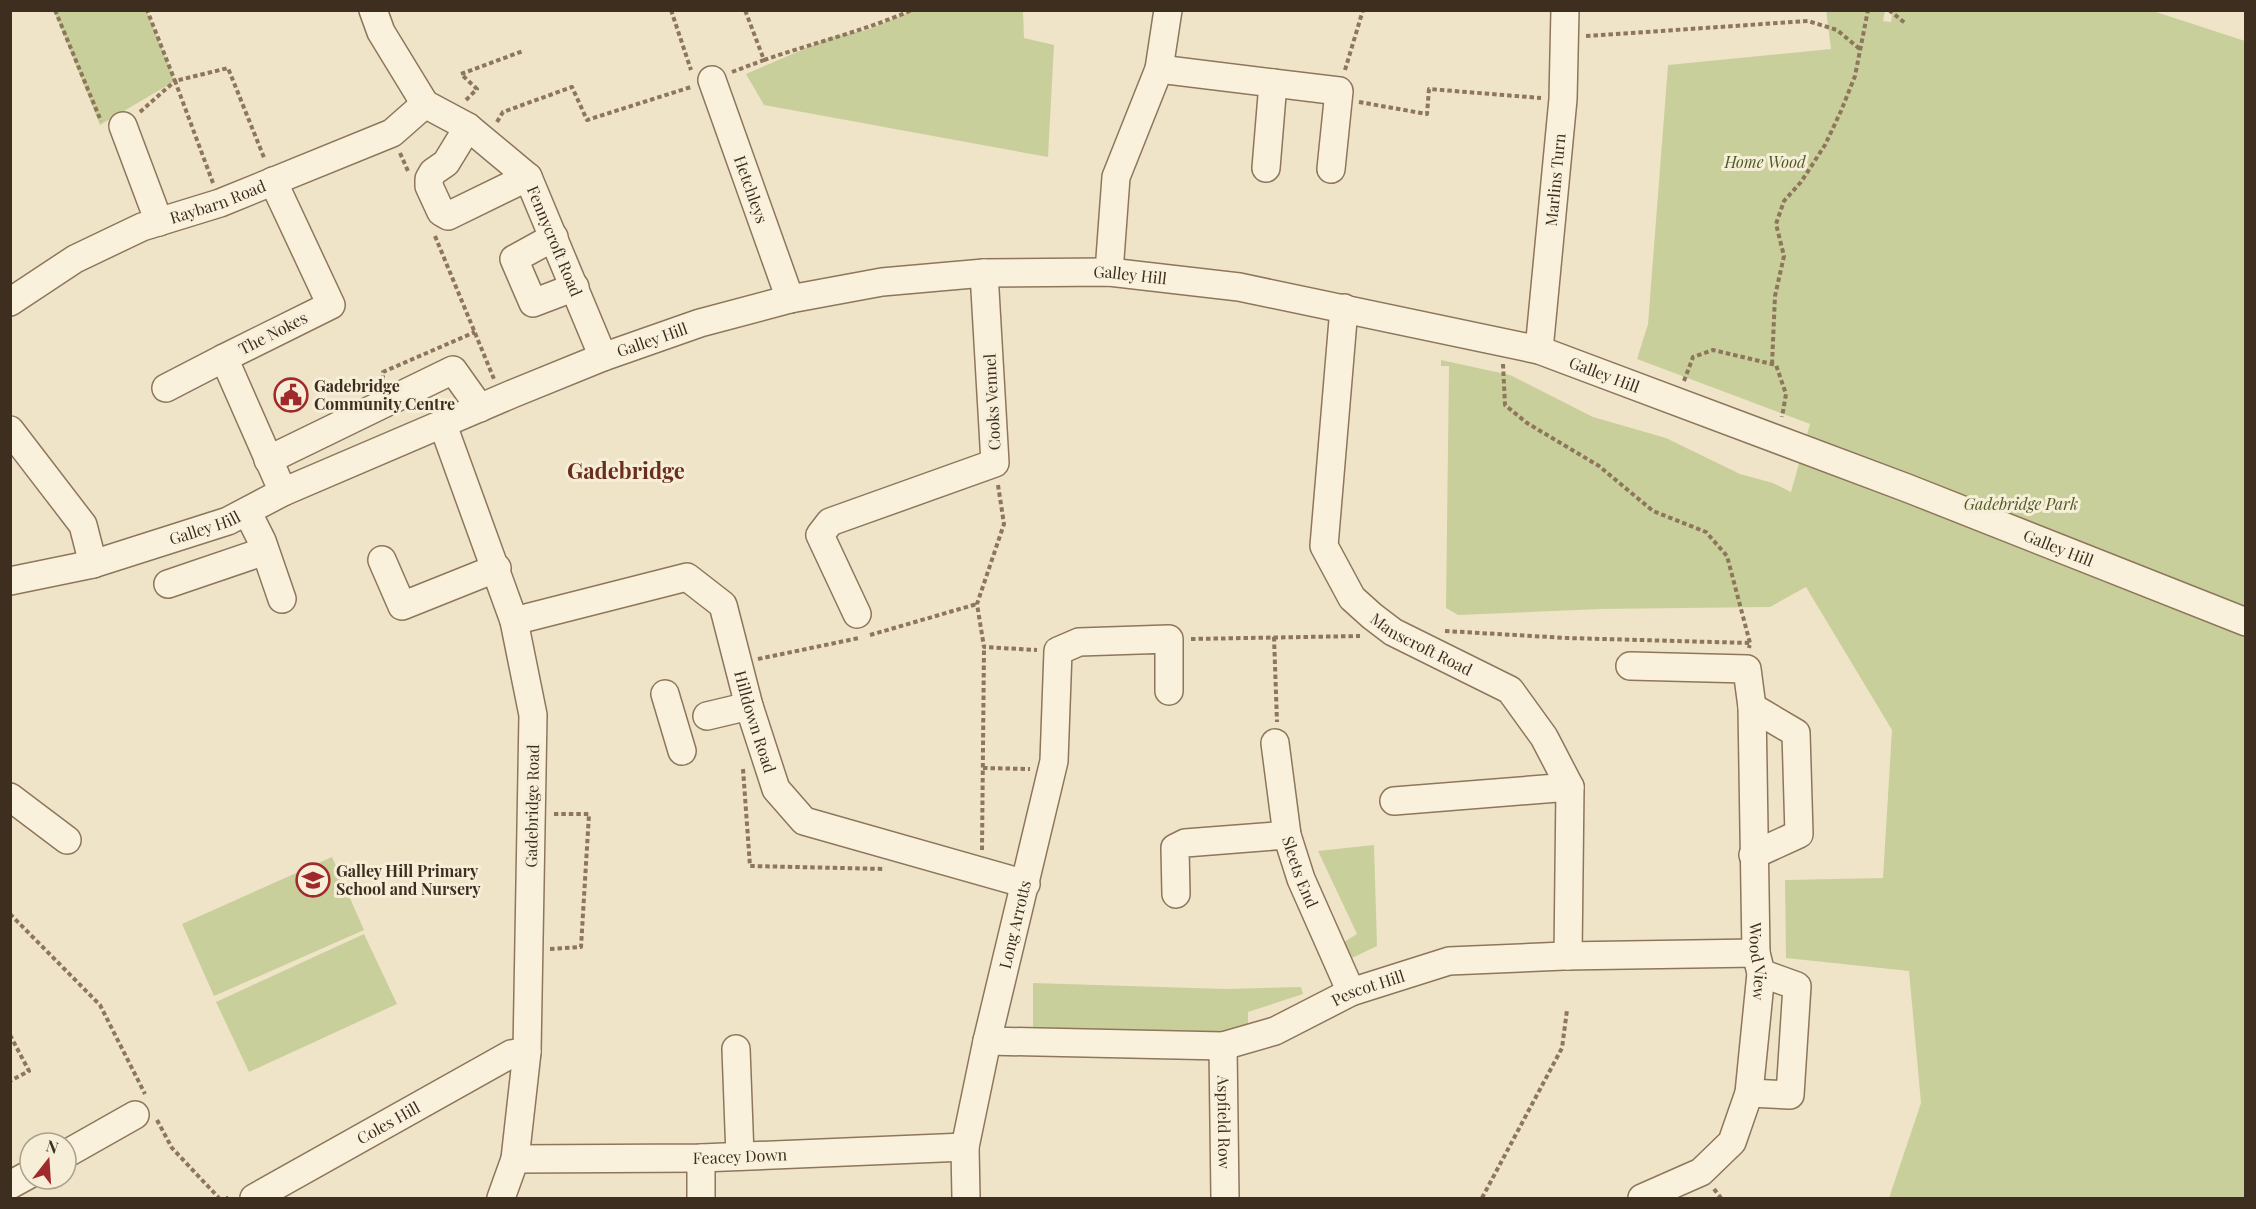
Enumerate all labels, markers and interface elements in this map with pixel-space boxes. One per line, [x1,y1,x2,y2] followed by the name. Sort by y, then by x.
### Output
[1540,132,1570,227] street label: Marlins Turn
[1723,151,1807,172] park label: Home Wood
[730,152,773,226] street label: Hetchleys
[167,175,269,228] street label: Raybarn Road
[523,182,588,299] street label: Fennycroft Road
[1093,261,1168,289] street label: Galley Hill
[235,306,311,359] street label: The Nokes
[614,317,691,361] street label: Galley Hill
[1566,351,1643,397] street label: Galley Hill
[978,353,1005,451] street label: Cooks Vennel
[314,375,455,414] place label: Gadebridge Community Centre
[273,377,309,413] public building icon: Gadebridge Community Centre
[567,455,685,485] district label: Gadebridge
[1964,493,2078,514] park label: Gadebridge Park
[166,505,244,549] street label: Galley Hill
[2020,524,2097,571] street label: Galley Hill
[1366,608,1476,680] street label: Manscroft Road
[730,668,781,775] street label: Hilldown Road
[520,744,543,868] street label: Gadebridge Road
[1278,833,1323,911] street label: Sleets End
[336,860,481,899] place label: Galley Hill Primary School and Nursery
[295,862,331,898] school or university icon: Galley Hill Primary School and Nursery
[994,878,1035,971] street label: Long Arrotts
[1745,921,1773,1002] street label: Wood View
[1327,965,1407,1010] street label: Pescot Hill
[1213,1074,1236,1170] street label: Aspfield Row
[353,1096,424,1148] street label: Coles Hill
[18,1131,78,1191] north arrow
[44,1134,62,1158] text: N
[693,1143,788,1168] street label: Feacey Down

